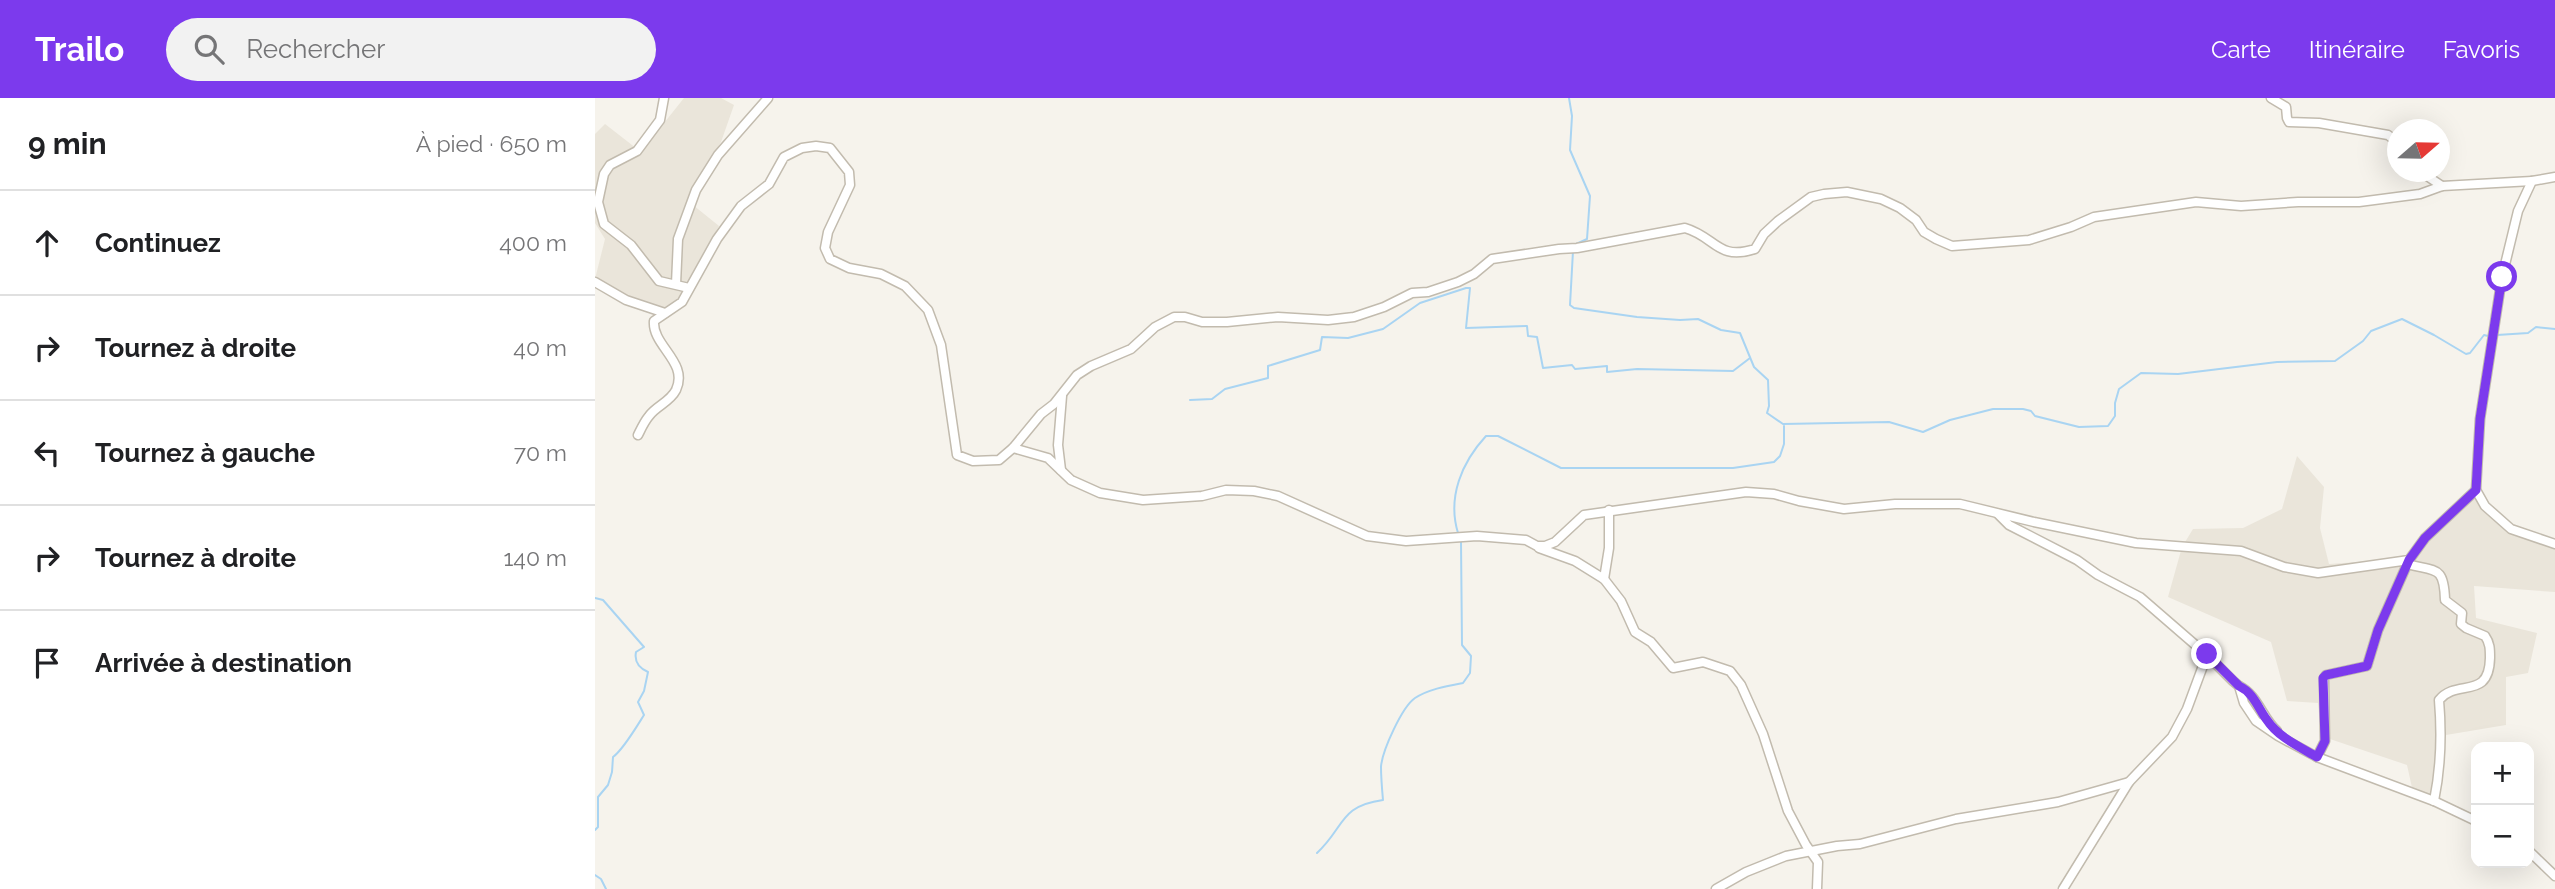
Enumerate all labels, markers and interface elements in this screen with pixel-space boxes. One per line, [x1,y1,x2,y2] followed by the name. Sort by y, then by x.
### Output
[166,18,656,81] search box
[35,30,124,69] text: Trailo
[190,30,228,68] icon: search
[246,34,385,64] text: Rechercher
[2211,35,2271,64] text: Carte
[2309,35,2405,64] text: Itinéraire
[2443,35,2520,64] text: Favoris
[2387,119,2450,182] north arrow
[28,126,107,161] text: 9 min
[416,130,567,157] text: À pied · 650 m
[28,224,66,262] icon: ahead
[95,228,221,258] text: Continuez
[499,229,567,256] text: 400 m
[2486,261,2517,292] route start
[28,329,66,367] icon: right
[95,333,296,363] text: Tournez à droite
[513,334,567,361] text: 40 m
[28,434,66,472] icon: left
[95,438,315,468] text: Tournez à gauche
[514,439,567,466] text: 70 m
[28,539,66,577] icon: right
[95,543,296,573] text: Tournez à droite
[504,544,567,571] text: 140 m
[2191,638,2222,669] route end
[28,644,66,682] icon: arrive
[95,648,352,678] text: Arrivée à destination
[2471,742,2534,868] map controls
[2471,742,2534,805] button: +
[2471,805,2534,868] button: −

